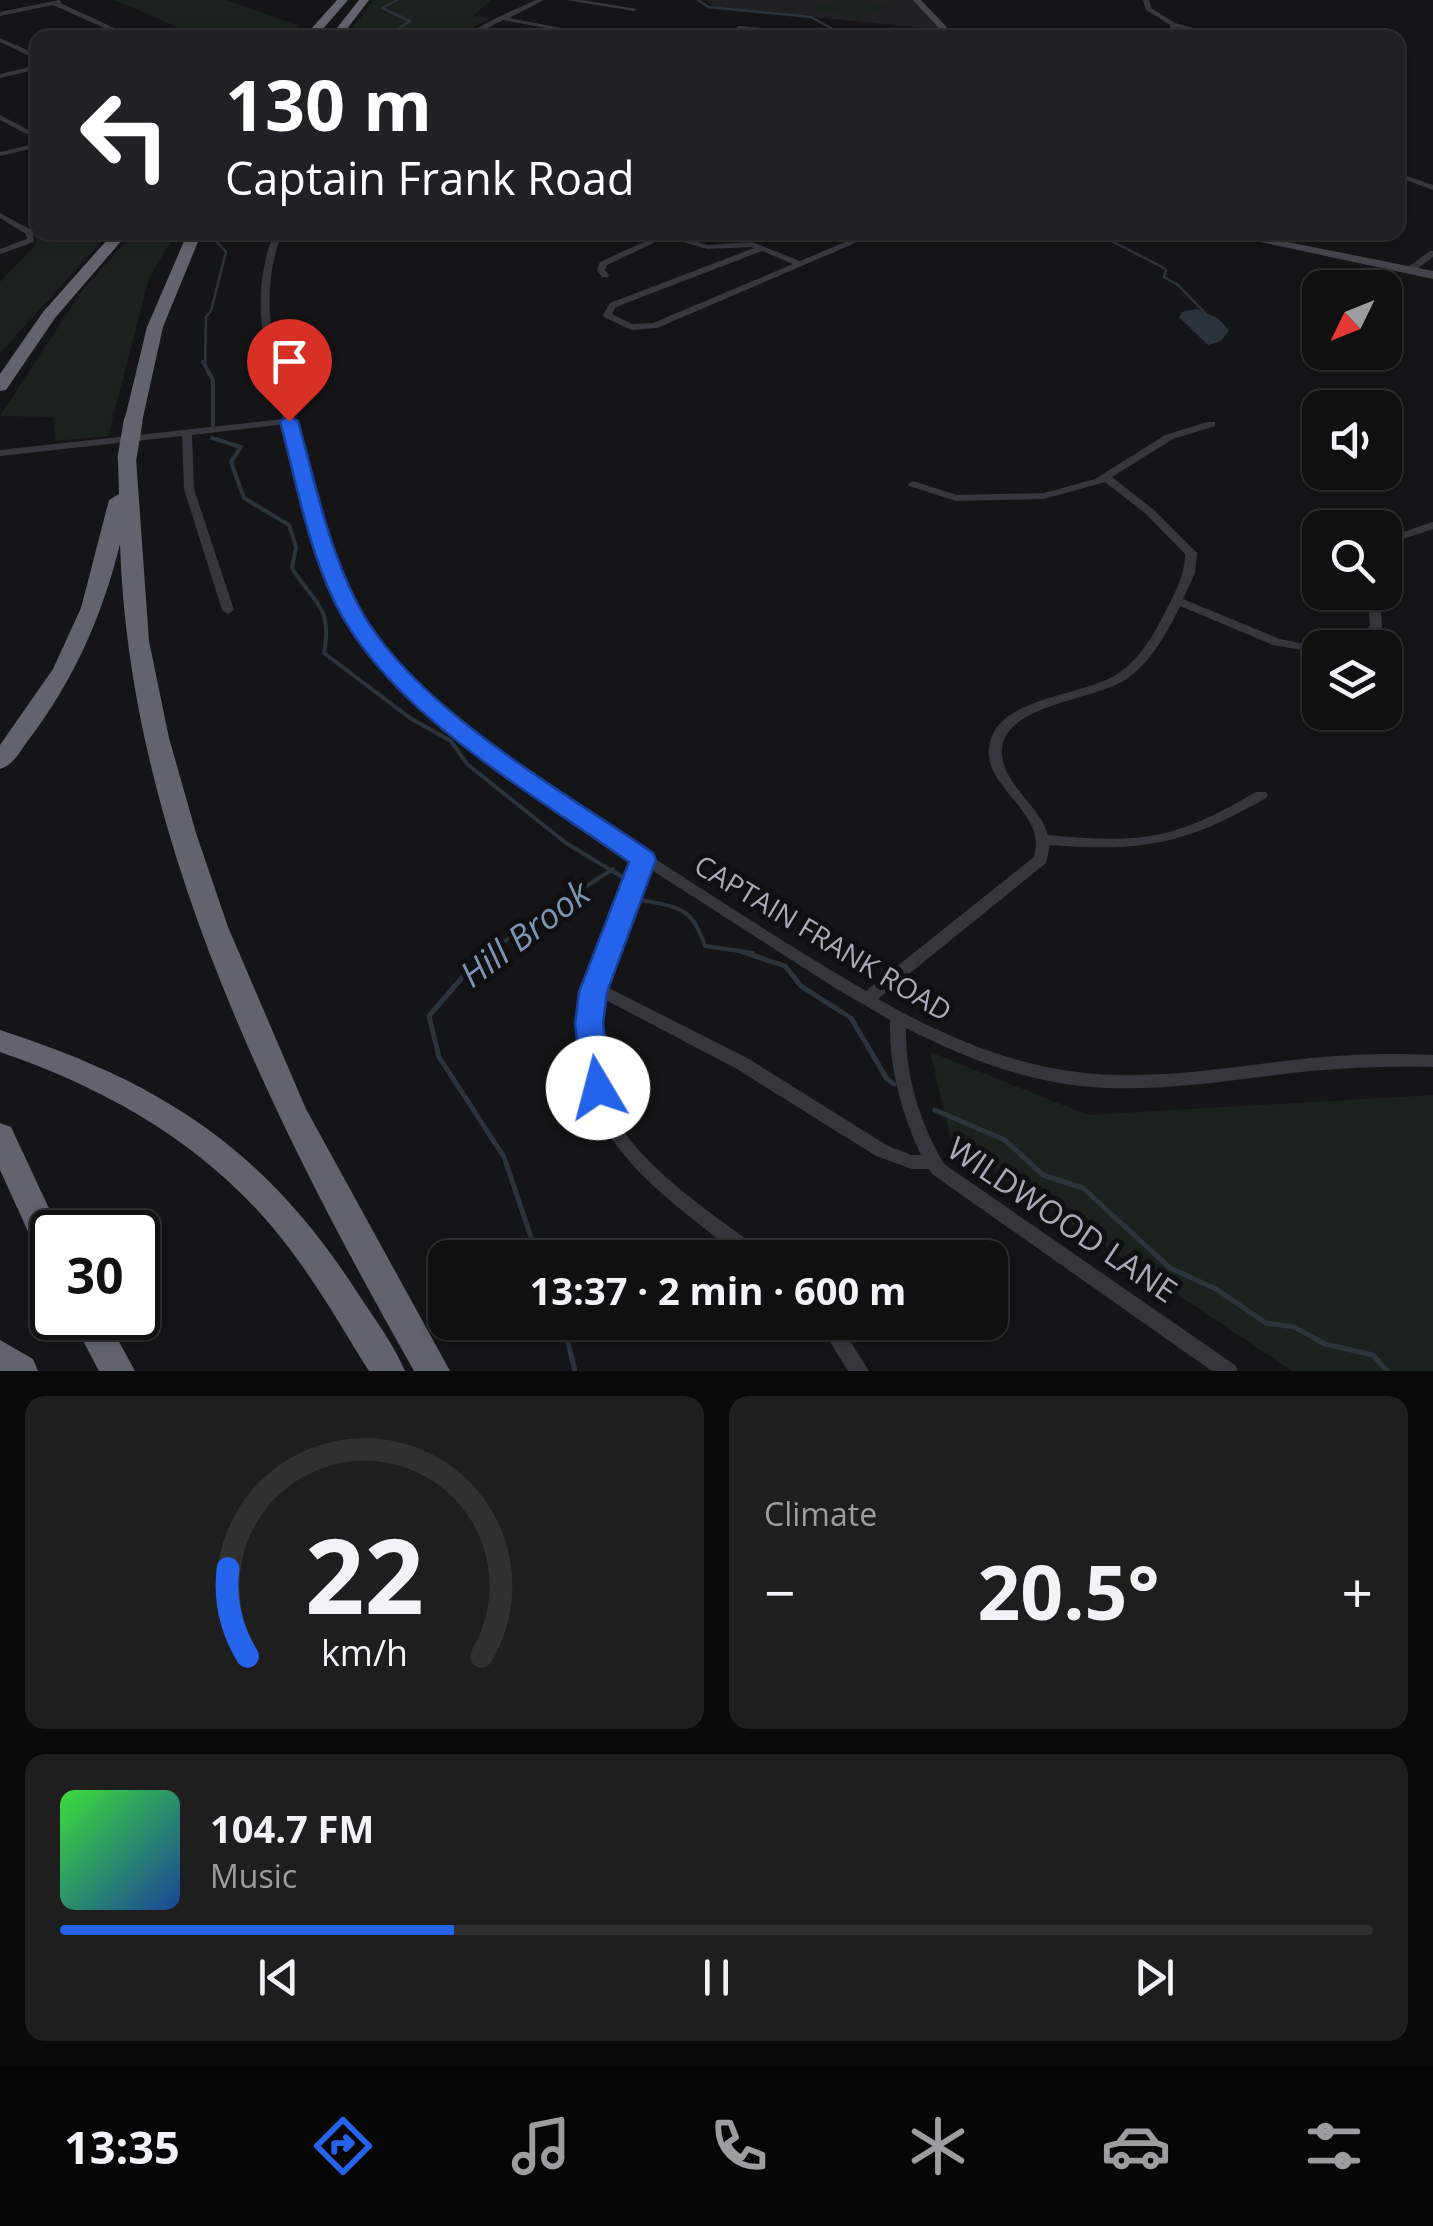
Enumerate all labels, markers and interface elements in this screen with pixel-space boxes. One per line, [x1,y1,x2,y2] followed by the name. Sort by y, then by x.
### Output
[225,56,432,152] text: 130 m
[60,70,190,200] icon: left
[225,147,635,208] text: Captain Frank Road
[1302,270,1402,370] north arrow
[1302,270,1402,730] map controls
[247,319,332,422] pin
[262,334,317,389] icon: arrive
[1302,390,1402,490] button: sound
[1302,510,1402,610] button: search
[1302,630,1402,730] button: layers
[688,845,959,1029] street label: CAPTAIN FRANK ROAD
[450,868,600,997] water label: Hill Brook
[546,1036,650,1140] position arrow
[940,1126,1186,1312] street label: WILDWOOD LANE
[30,1210,160,1340] speed limit sign: 30
[530,1264,906,1316] text: 13:37 · 2 min · 600 m
[764,1492,877,1535] text: Climate
[305,1503,424,1644] text: 22
[977,1540,1160,1642] text: 20.5°
[764,1554,795,1629] text: −
[1342,1554,1373,1629] text: +
[321,1628,408,1676] text: km/h
[210,1802,374,1854] text: 104.7 FM
[210,1854,297,1897] text: Music
[251,1950,306,2005] icon: previous
[689,1950,744,2005] icon: pause
[1127,1950,1182,2005] icon: next
[308,2111,378,2181] icon: directions
[506,2111,576,2181] icon: music
[704,2111,774,2181] icon: phone
[903,2111,973,2181] icon: climate
[1101,2111,1171,2181] icon: car
[1299,2111,1369,2181] icon: filters
[64,2116,180,2177] text: 13:35

